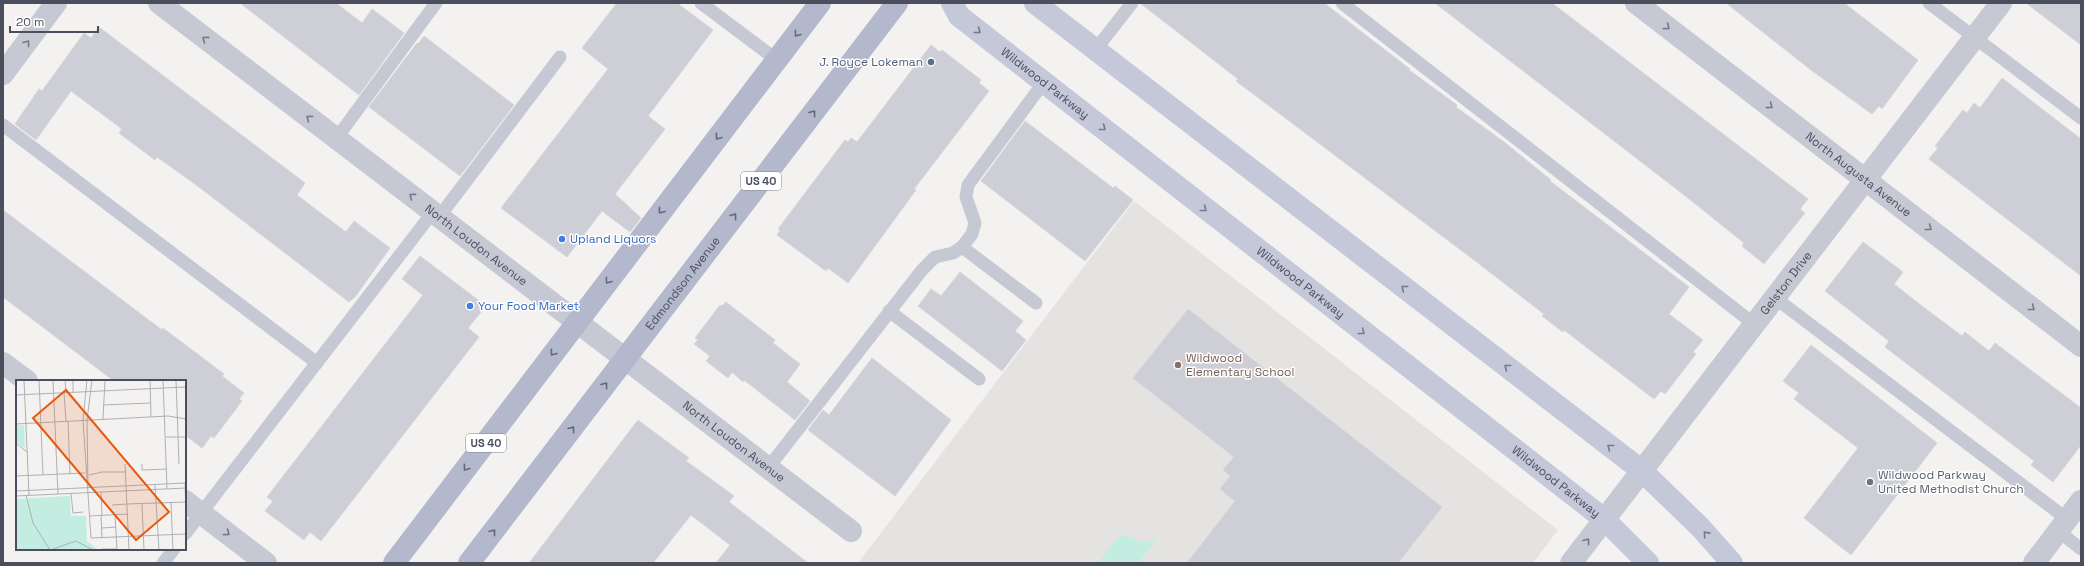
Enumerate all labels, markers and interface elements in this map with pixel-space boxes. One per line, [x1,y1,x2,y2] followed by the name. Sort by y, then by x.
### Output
[10,8,98,34] scale bar
[16,14,44,30] text: 20 m
[1663,22,1670,29] one-way arrow
[974,26,981,33] one-way arrow
[794,30,801,37] one-way arrow
[203,37,210,44] one-way arrow
[22,40,29,47] one-way arrow
[998,44,1093,123] street label: Wildwood Parkway
[819,54,923,70] place label: J. Royce Lokeman
[926,57,936,67] marker: J. Royce Lokeman
[1766,101,1773,108] one-way arrow
[808,110,815,117] one-way arrow
[306,115,313,122] one-way arrow
[1098,124,1105,131] one-way arrow
[1802,129,1915,220] street label: North Augusta Avenue
[715,133,722,140] one-way arrow
[741,172,781,190] road number: US 40
[410,194,417,201] one-way arrow
[422,201,531,289] street label: North Loudon Avenue
[1200,205,1207,212] one-way arrow
[659,207,666,214] one-way arrow
[729,214,736,221] one-way arrow
[1924,223,1931,230] one-way arrow
[570,231,656,247] place label: Upland Liquors
[642,233,724,333] street label: Edmondson Avenue
[557,234,567,244] marker: Upland Liquors
[1253,243,1348,322] street label: Wildwood Parkway
[1756,248,1816,318] street label: Gelston Drive
[606,276,613,283] one-way arrow
[1402,285,1409,292] one-way arrow
[478,298,579,314] place label: Your Food Market
[465,301,475,311] marker: Your Food Market
[2027,303,2034,310] one-way arrow
[1358,327,1365,334] one-way arrow
[551,349,558,356] one-way arrow
[1186,350,1294,380] place label: Wildwood Elementary School
[1173,360,1183,370] marker: Wildwood Elementary School
[1505,365,1512,372] one-way arrow
[16,380,186,550] inset map
[600,383,607,390] one-way arrow
[679,397,788,486] street label: North Loudon Avenue
[567,427,574,434] one-way arrow
[466,434,506,452] road number: US 40
[1509,442,1604,521] street label: Wildwood Parkway
[1607,444,1614,451] one-way arrow
[464,464,471,471] one-way arrow
[1878,467,2024,497] place label: Wildwood Parkway United Methodist Church
[1865,477,1875,487] marker: Wildwood Parkway United Methodist Church
[223,528,230,535] one-way arrow
[488,530,495,537] one-way arrow
[1703,531,1711,539] one-way arrow
[1582,539,1589,546] one-way arrow

